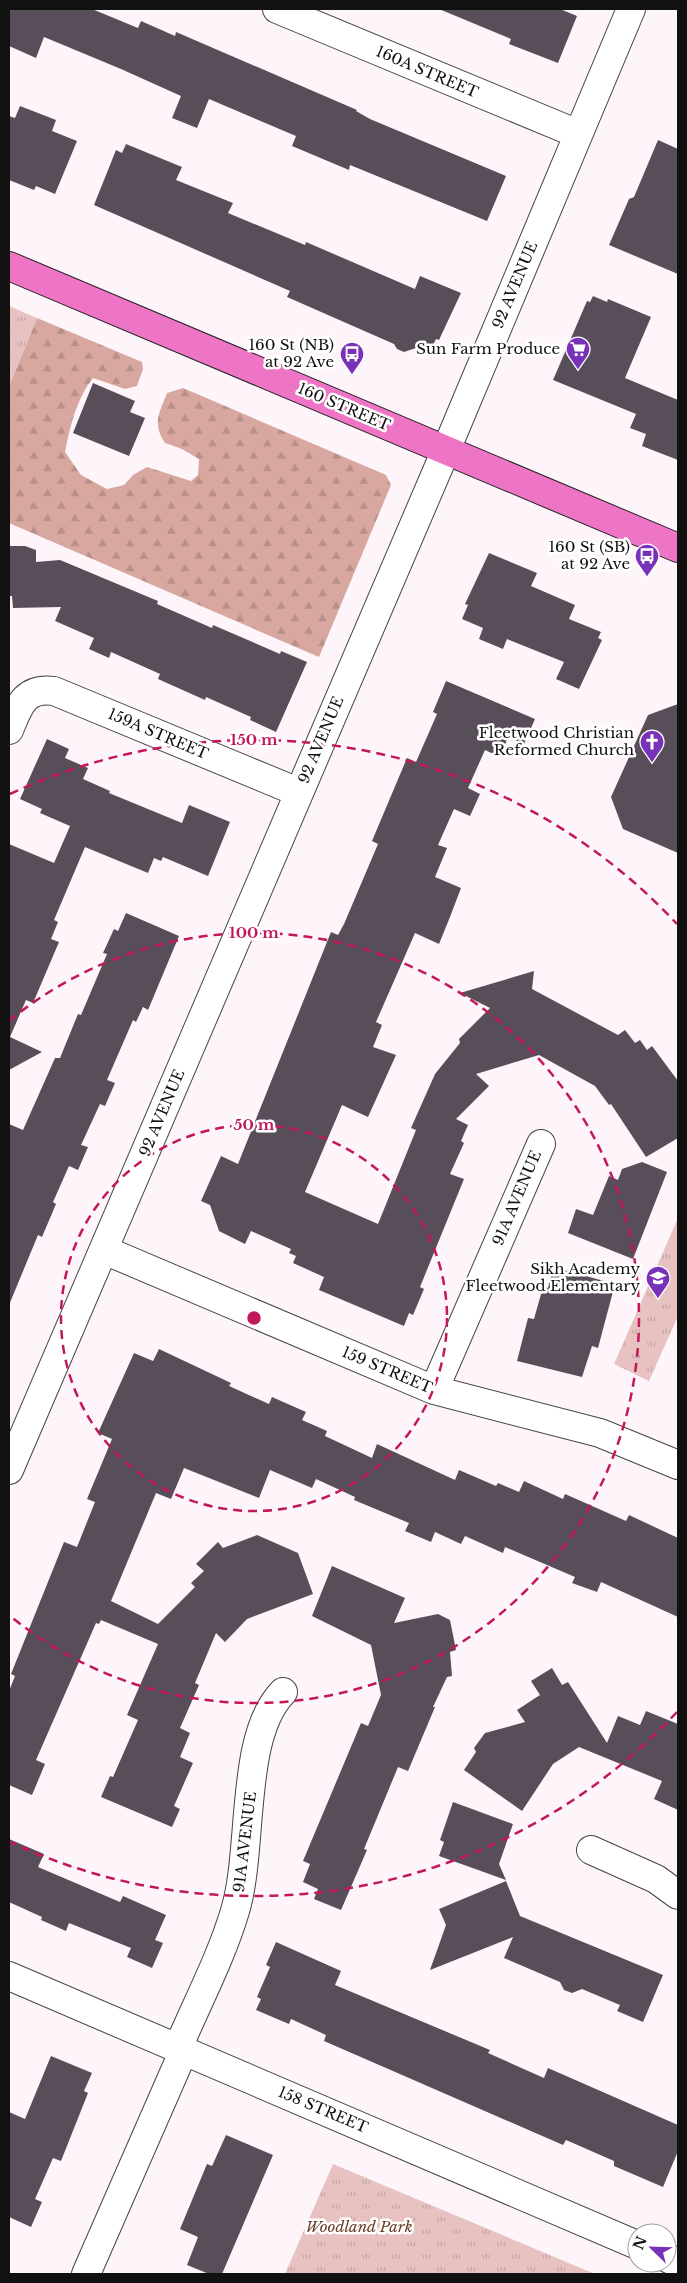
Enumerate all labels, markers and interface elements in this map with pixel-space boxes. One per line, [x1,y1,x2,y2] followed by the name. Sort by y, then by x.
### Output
[373,41,481,102] street label: 160A STREET
[488,238,541,331] street label: 92 AVENUE
[248,335,334,371] place label: 160 St (NB) at 92 Ave
[565,336,591,370] supermarket icon: Sun Farm Produce
[416,339,560,358] place label: Sun Farm Produce
[339,341,365,375] bus stop icon: 160 St (NB) at 92 Ave
[295,379,393,435] street label: 160 STREET
[548,537,630,573] place label: 160 St (SB) at 92 Ave
[634,543,660,577] bus stop icon: 160 St (SB) at 92 Ave
[294,693,347,786] street label: 92 AVENUE
[105,704,211,763] street label: 159A STREET
[479,723,634,759] place label: Fleetwood Christian Reformed Church
[639,729,665,763] church icon: Fleetwood Christian Reformed Church
[230,730,278,749] text: 150 m
[229,923,279,942] text: 100 m
[135,1066,188,1159] street label: 92 AVENUE
[234,1115,275,1134] text: 50 m
[488,1147,545,1248] street label: 91A AVENUE
[466,1259,640,1295] place label: Sikh Academy Fleetwood Elementary
[645,1265,671,1299] school or university icon: Sikh Academy Fleetwood Elementary
[245,1309,263,1327] centre of rings
[339,1342,435,1397] street label: 159 STREET
[229,1790,260,1893] street label: 91A AVENUE
[275,2082,371,2137] street label: 158 STREET
[306,2217,412,2236] park label: Woodland Park
[627,2223,677,2273] north arrow
[629,2233,651,2252] text: N

